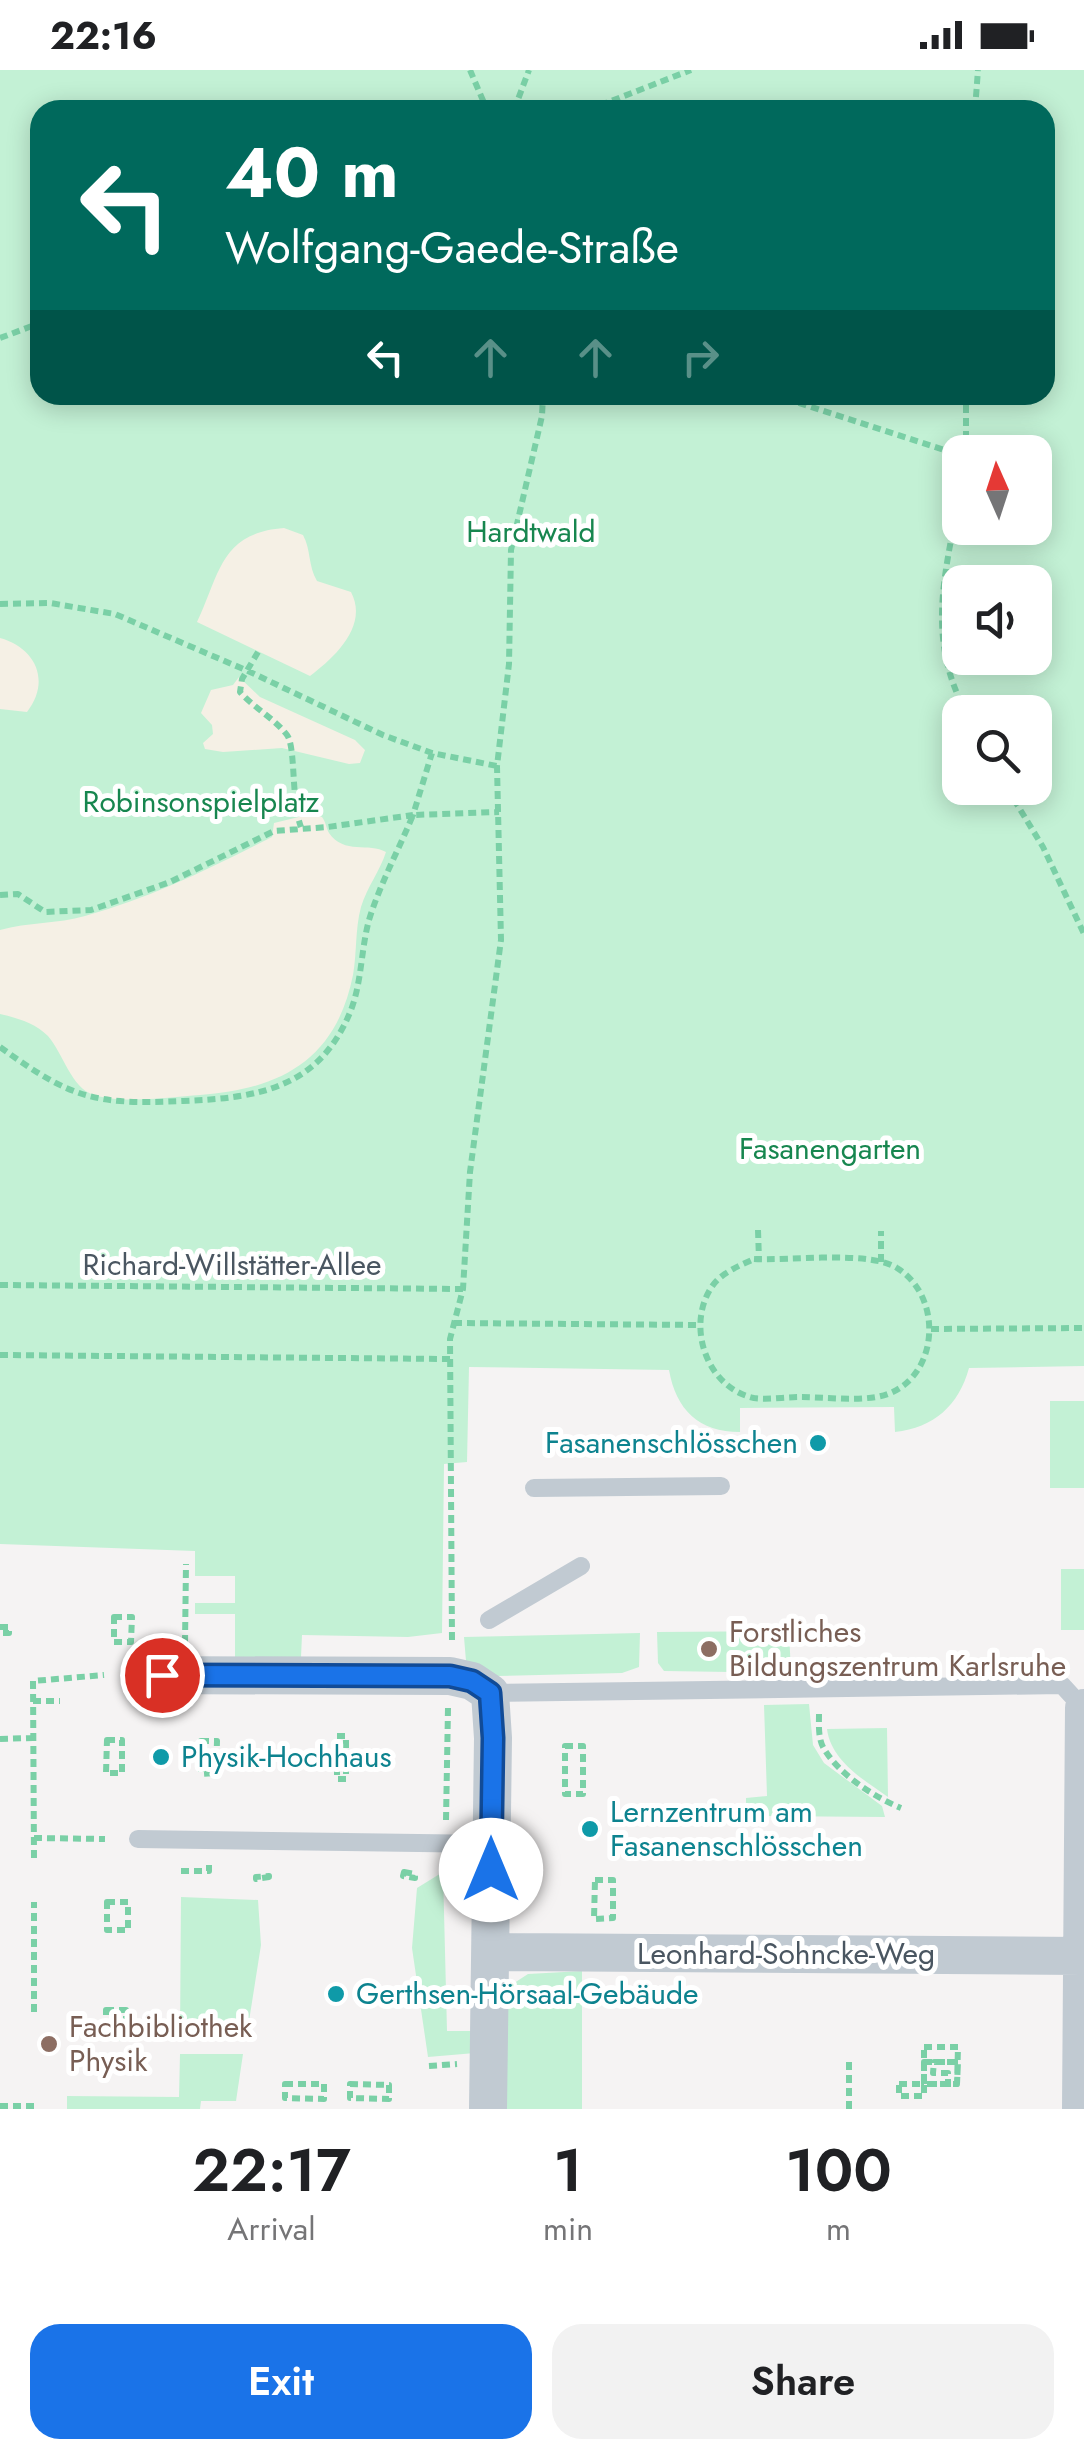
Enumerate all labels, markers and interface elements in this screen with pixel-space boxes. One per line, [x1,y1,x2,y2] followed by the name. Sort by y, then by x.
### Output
[50,8,157,63] text: 22:16
[225,122,399,223] text: 40 m
[60,140,190,270] icon: left
[225,215,679,280] text: Wolfgang-Gaede-Straße
[358,330,413,385] icon: left
[463,330,518,385] icon: ahead
[568,330,623,385] icon: ahead
[673,330,728,385] icon: right
[942,435,1052,545] north arrow
[942,435,1052,805] map controls
[466,510,596,553] park label: Hardtwald
[942,565,1052,675] button: sound
[942,695,1052,805] button: search
[83,780,320,823] park label: Robinsonspielplatz
[739,1127,921,1170] park label: Fasanengarten
[83,1243,381,1286] street label: Richard-Willstätter-Allee
[545,1421,798,1464] place label: Fasanenschlösschen
[807,1432,829,1454] marker: Fasanenschlösschen
[729,1610,1066,1687] place label: Forstliches Bildungszentrum Karlsruhe
[120,1633,205,1718] pin
[698,1638,720,1660] marker: Forstliches Bildungszentrum Karlsruhe
[135,1648,190,1703] icon: arrive
[181,1735,392,1778] place label: Physik-Hochhaus
[150,1746,172,1768] marker: Physik-Hochhaus
[610,1790,863,1867] place label: Lernzentrum am Fasanenschlösschen
[439,1818,543,1922] position arrow
[579,1818,601,1840] marker: Lernzentrum am Fasanenschlösschen
[637,1932,935,1975] street label: Leonhard-Sohncke-Weg
[356,1972,698,2015] place label: Gerthsen-Hörsaal-Gebäude
[325,1983,347,2005] marker: Gerthsen-Hörsaal-Gebäude
[69,2005,253,2082] place label: Fachbibliothek Physik
[38,2033,60,2055] marker: Fachbibliothek Physik
[192,2127,351,2214] text: 22:17
[553,2127,583,2214] text: 1
[785,2127,892,2214] text: 100
[227,2206,316,2252] text: Arrival
[543,2206,593,2252] text: min
[826,2206,851,2252] text: m
[30,2324,532,2439] button: Exit
[552,2324,1054,2439] button: Share

